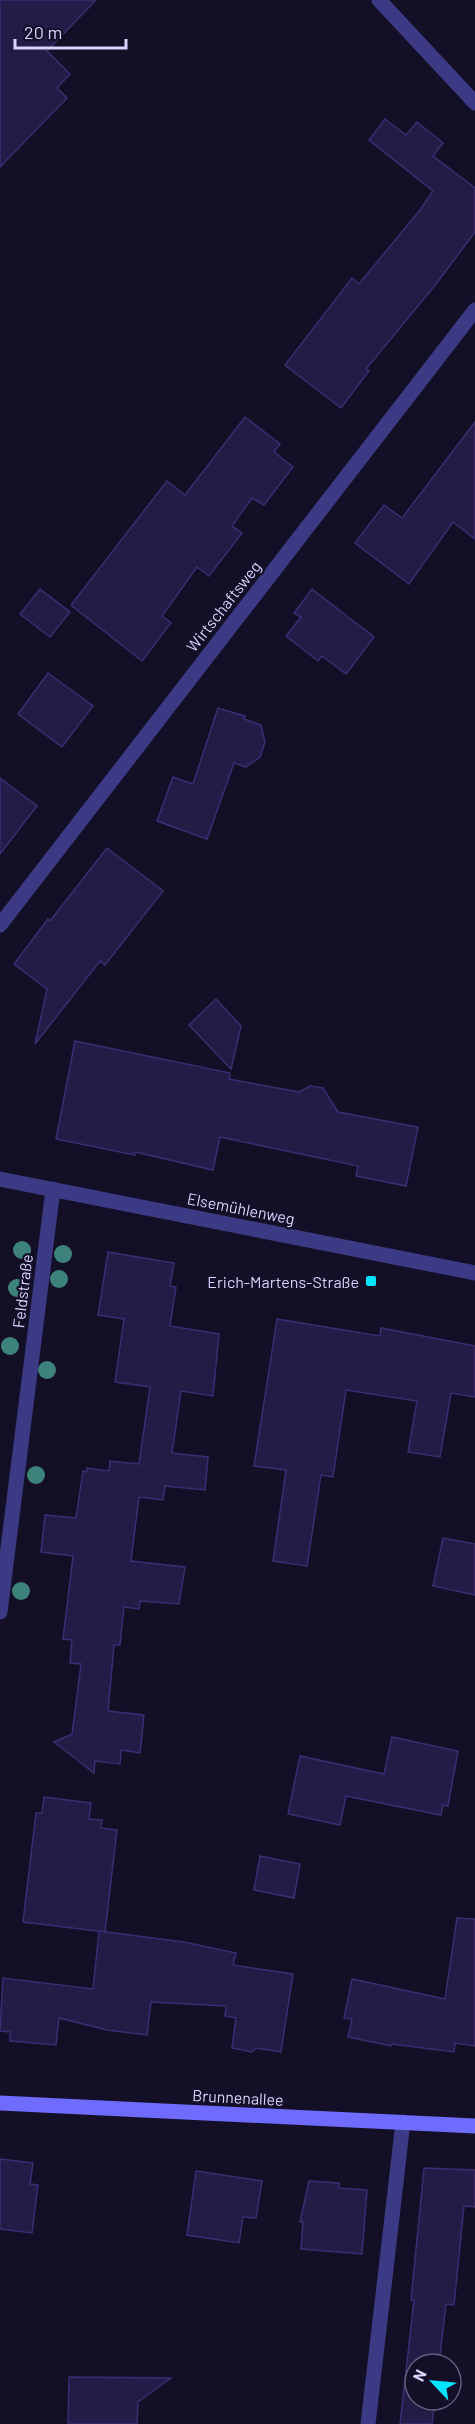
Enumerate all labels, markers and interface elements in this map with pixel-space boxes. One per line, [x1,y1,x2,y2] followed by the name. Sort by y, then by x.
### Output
[15,12,126,50] scale bar
[24,21,62,43] text: 20 m
[182,557,264,655] street label: Wirtschaftsweg
[186,1188,296,1228] street label: Elsemühlenweg
[8,1253,36,1329] street label: Feldstraße
[207,1272,359,1291] place label: Erich-Martens-Straße
[364,1274,378,1288] marker: Erich-Martens-Straße
[192,2085,284,2109] street label: Brunnenallee
[403,2352,463,2412] north arrow
[408,2366,430,2384] text: N

